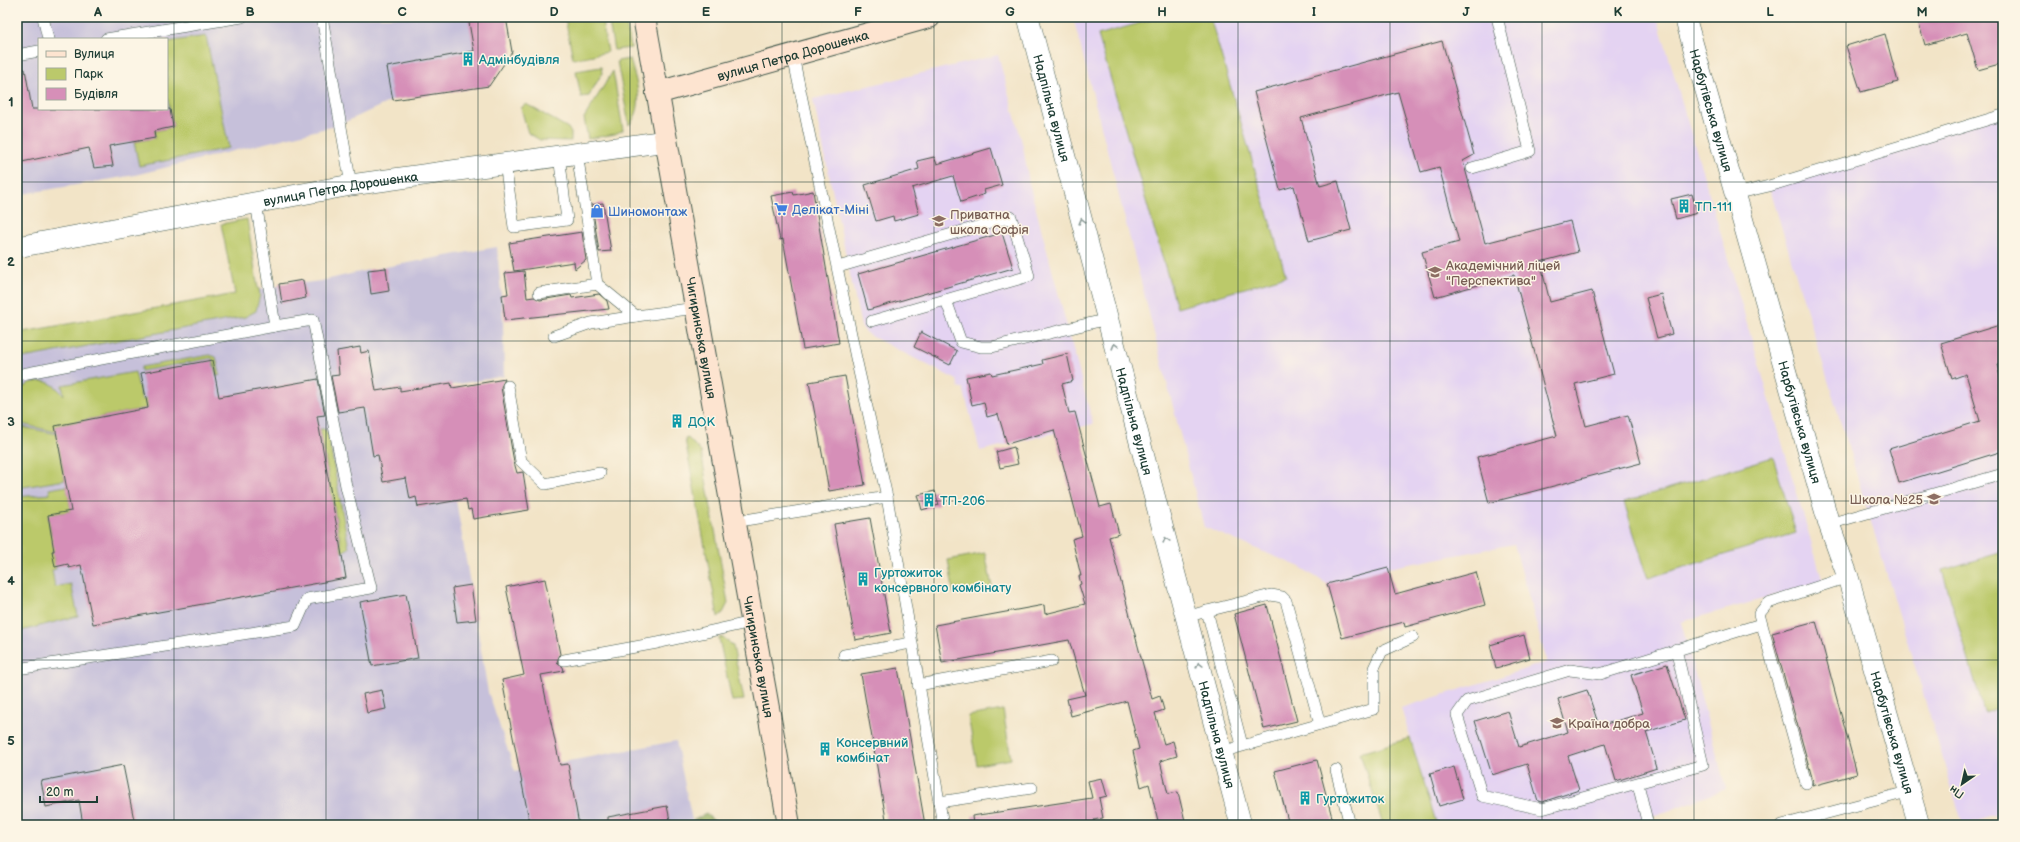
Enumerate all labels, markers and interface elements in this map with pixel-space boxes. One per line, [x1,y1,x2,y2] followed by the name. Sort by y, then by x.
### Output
[93,4,102,20] text: A
[245,4,255,20] text: B
[397,4,407,20] text: C
[549,4,559,20] text: D
[702,4,711,20] text: E
[854,4,862,20] text: F
[1005,4,1015,20] text: G
[1157,4,1167,20] text: H
[1312,4,1316,20] text: I
[1462,4,1470,20] text: J
[1614,4,1623,20] text: K
[1766,4,1774,20] text: L
[1916,4,1928,20] text: M
[715,27,871,85] street label: вулиця Петра Дорошенка
[38,38,168,110] legend
[74,47,115,62] text: Вулиця
[1685,47,1736,174] street label: Нарбутівська вулиця
[460,51,476,67] building icon: Адмінбудівля
[478,52,560,68] place label: Адмінбудівля
[1029,53,1073,164] street label: Надпільна вулиця
[74,67,104,82] text: Парк
[74,87,118,102] text: Будівля
[8,94,14,110] text: 1
[262,169,420,210] street label: вулиця Петра Дорошенка
[1676,198,1692,214] building icon: ТП-111
[1695,199,1732,215] place label: ТП-111
[773,201,789,217] supermarket icon: Делікат-Міні
[792,202,869,218] place label: Делікат-Міні
[589,203,605,219] shop icon: Шиномонтаж
[608,204,688,220] place label: Шиномонтаж
[950,207,1029,238] place label: Приватна школа Софія
[931,213,947,229] school or university icon: Приватна школа Софія
[1078,217,1086,224] one-way arrow
[7,254,15,270] text: 2
[1445,258,1560,289] place label: Академічний ліцей "Перспектива"
[1427,264,1443,280] school or university icon: Академічний ліцей "Перспектива"
[682,276,719,400] street label: Чигиринська вулиця
[1111,343,1120,350] one-way arrow
[1774,359,1824,486] street label: Нарбутівська вулиця
[1112,366,1155,477] street label: Надпільна вулиця
[669,413,685,429] building icon: ДОК
[7,414,15,430] text: 3
[688,414,715,430] place label: ДОК
[1926,491,1942,507] school or university icon: Школа №25
[921,492,937,508] building icon: ТП-206
[1849,492,1923,508] place label: Школа №25
[940,493,985,509] place label: ТП-206
[1162,536,1170,543] one-way arrow
[874,565,1011,596] place label: Гуртожиток консервного комбінату
[855,571,871,587] building icon: Гуртожиток консервного комбінату
[7,573,15,589] text: 4
[739,595,777,719] street label: Чигиринська вулиця
[1195,662,1203,669] one-way arrow
[1866,669,1917,796] street label: Нарбутівська вулиця
[1194,679,1238,790] street label: Надпільна вулиця
[1549,715,1565,731] school or university icon: Країна добра
[1568,716,1650,732] place label: Країна добра
[7,733,15,749] text: 5
[836,735,908,766] place label: Консервний комбінат
[817,741,833,757] building icon: Консервний комбінат
[1942,764,1982,804] north arrow
[40,778,97,804] scale bar
[1947,782,1966,801] text: Пн
[46,785,73,800] text: 20 m
[1297,790,1313,806] building icon: Гуртожиток
[1316,791,1384,807] place label: Гуртожиток

